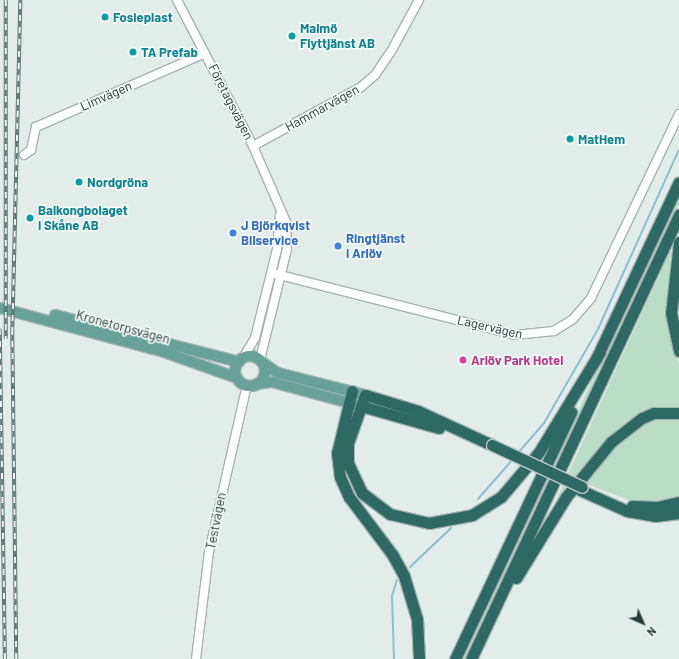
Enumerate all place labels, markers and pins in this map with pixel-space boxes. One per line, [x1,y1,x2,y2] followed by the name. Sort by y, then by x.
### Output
[113,9,173,25] place label: Fosieplast
[100,12,110,22] marker: Fosieplast
[300,21,375,52] place label: Malmö Flyttjänst AB
[287,31,297,41] marker: Malmö Flyttjänst AB
[141,44,198,60] place label: TA Prefab
[128,47,138,57] marker: TA Prefab
[578,131,625,147] place label: MatHem
[565,134,575,144] marker: MatHem
[87,174,148,190] place label: Nordgröna
[74,177,84,187] marker: Nordgröna
[38,203,128,234] place label: Balkongbolaget i Skåne AB
[25,213,35,223] marker: Balkongbolaget i Skåne AB
[241,218,310,249] place label: J Björkqvist Bilservice
[228,228,238,238] marker: J Björkqvist Bilservice
[346,231,405,262] place label: Ringtjänst i Arlöv
[333,241,343,251] marker: Ringtjänst i Arlöv
[471,352,563,368] place label: Arlöv Park Hotel
[458,355,468,365] marker: Arlöv Park Hotel

